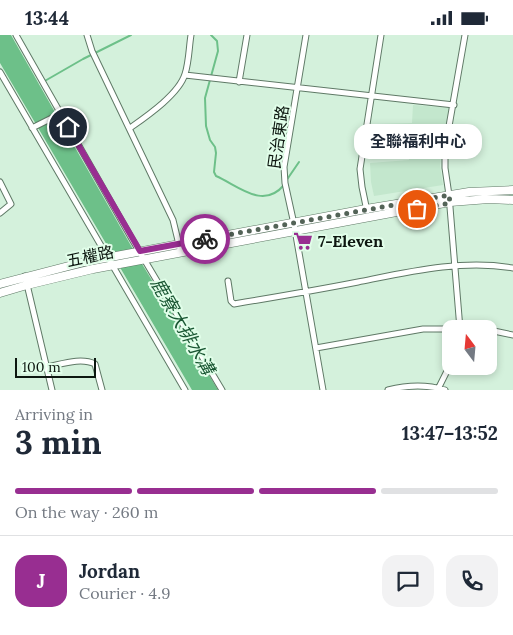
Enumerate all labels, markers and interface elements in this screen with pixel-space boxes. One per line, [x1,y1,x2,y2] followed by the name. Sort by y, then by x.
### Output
[25,6,69,30] text: 13:44
[264,104,292,170] street label: 民治東路
[47,106,89,148] pin
[54,113,82,141] icon: home
[353,124,481,159] callout: 全聯福利中心
[370,131,466,151] text: 全聯福利中心
[396,188,438,230] pin
[403,195,431,223] icon: bag
[180,214,230,264] courier
[191,225,219,253] icon: bike
[292,230,314,252] supermarket icon: 7-Eleven
[318,231,383,251] place label: 7-Eleven
[64,241,116,271] street label: 五權路
[146,273,221,381] water label: 鹿寮大排水溝
[442,320,498,375] north arrow
[442,320,497,375] map controls
[15,355,96,378] scale bar
[22,358,61,376] text: 100 m
[15,404,93,424] text: Arriving in
[402,421,498,445] text: 13:47–13:52
[15,422,102,463] text: 3 min
[15,502,158,522] text: On the way · 260 m
[382,555,434,607] button: chat
[446,555,498,607] button: phone
[79,559,140,583] text: Jordan
[37,569,45,593] text: J
[79,583,170,603] text: Courier · 4.9

